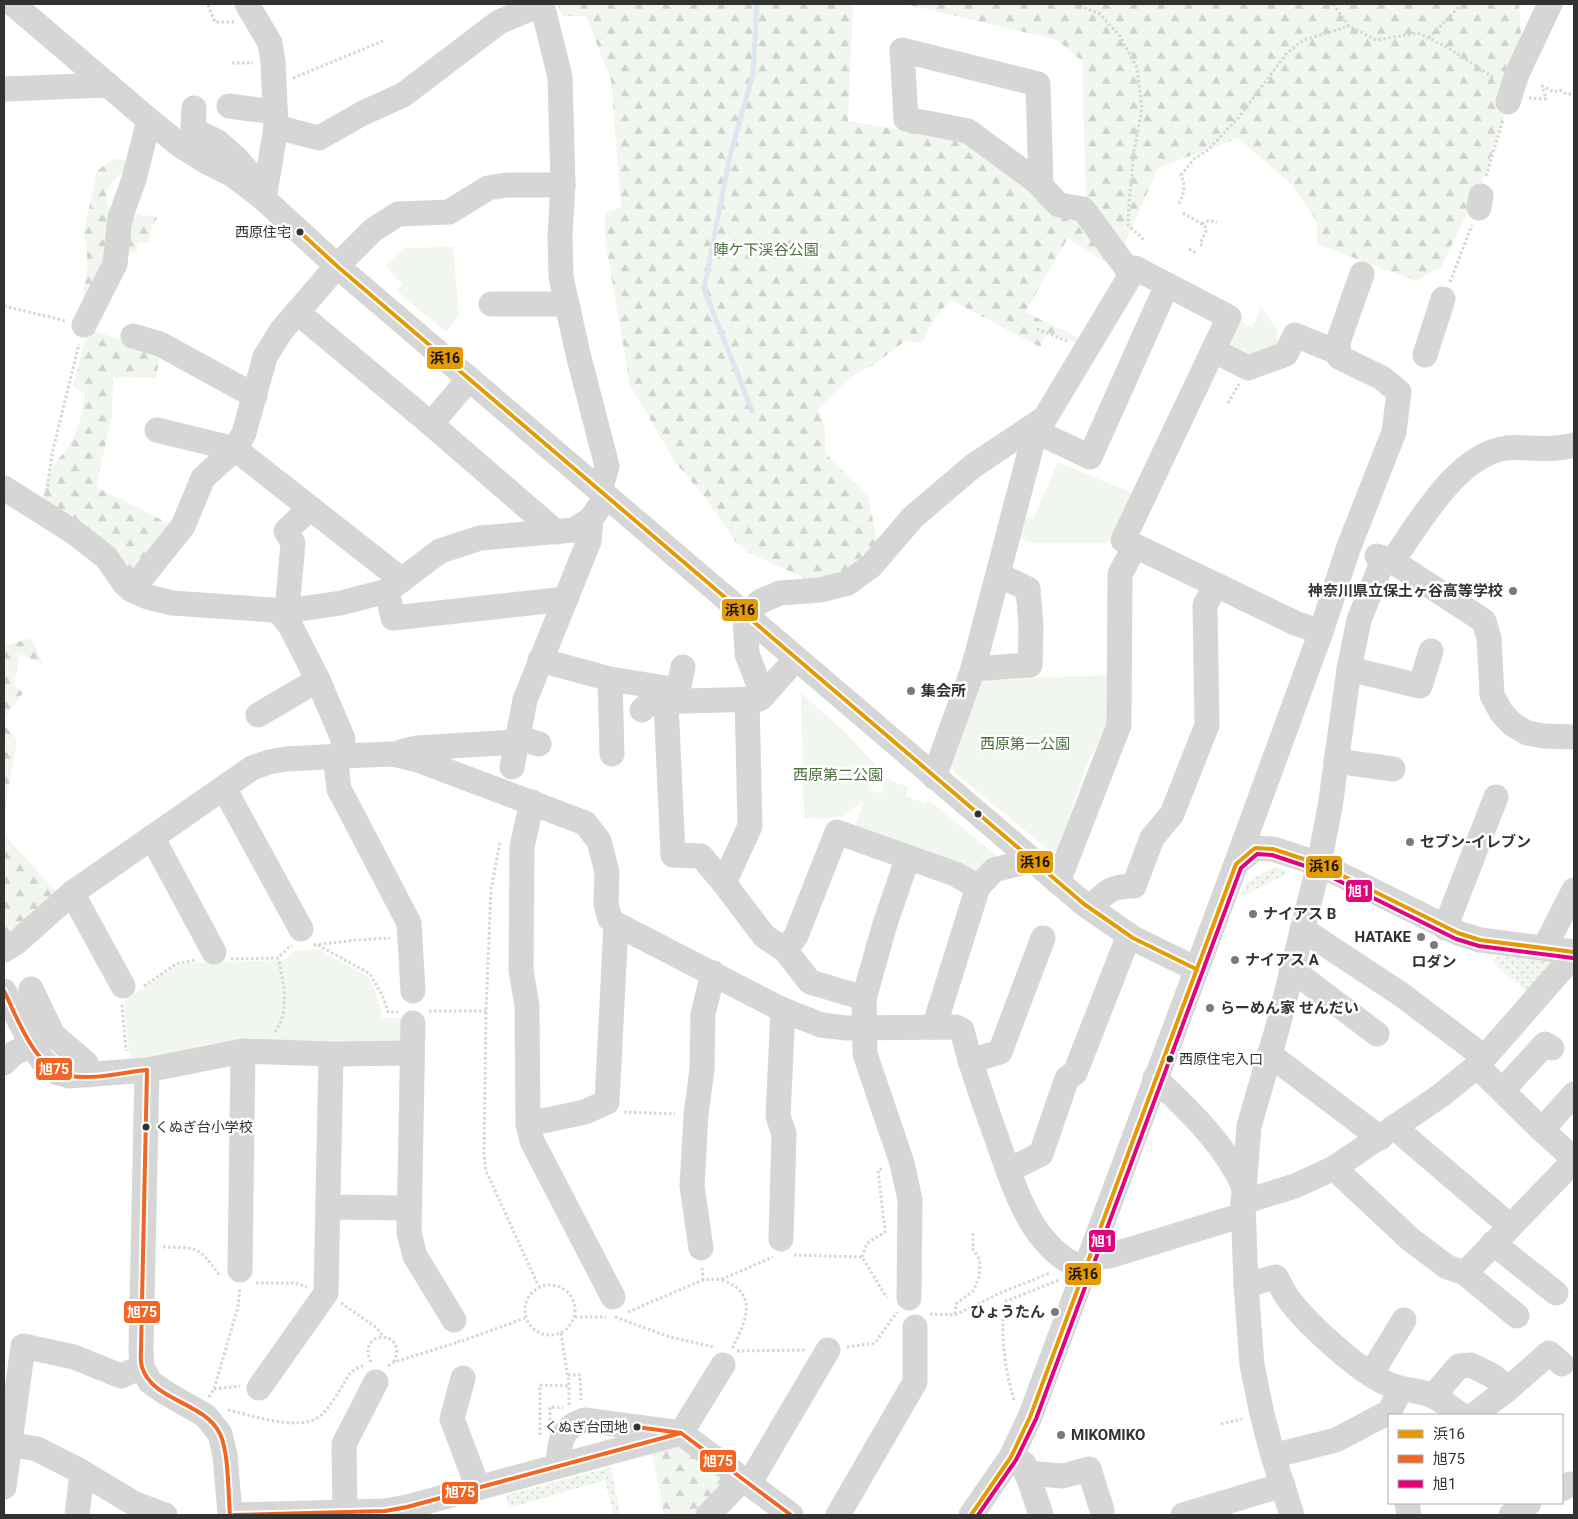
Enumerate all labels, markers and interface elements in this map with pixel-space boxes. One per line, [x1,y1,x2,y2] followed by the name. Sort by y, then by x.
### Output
[235,224,291,240] place label: 西原住宅
[295,227,305,237] marker: 西原住宅
[713,241,819,259] park label: 陣ケ下渓谷公園
[426,346,464,370] line badge: 浜16
[430,350,460,366] text: 浜16
[1307,582,1503,600] place label: 神奈川県立保土ヶ谷高等学校
[1507,585,1519,597] marker: 神奈川県立保土ヶ谷高等学校
[721,598,759,622] line badge: 浜16
[725,602,755,618] text: 浜16
[920,682,966,700] place label: 集会所
[905,685,917,697] marker: 集会所
[980,735,1070,753] park label: 西原第一公園
[793,766,883,784] park label: 西原第二公園
[973,809,983,819] unlabelled marker
[1420,833,1531,851] place label: セブン-イレブン
[1404,836,1416,848] marker: セブン-イレブン
[1016,850,1054,874] line badge: 浜16
[1020,854,1050,870] text: 浜16
[1305,855,1343,879] line badge: 浜16
[1309,858,1339,874] text: 浜16
[1345,879,1373,903] line badge: 旭1
[1348,883,1370,899] text: 旭1
[1263,905,1336,923] place label: ナイアス B
[1247,908,1259,920] marker: ナイアス B
[1355,928,1412,946] place label: HATAKE
[1415,931,1427,943] marker: HATAKE
[1428,939,1440,951] marker: ロダン
[1245,951,1320,969] place label: ナイアス A
[1411,953,1457,971] place label: ロダン
[1229,954,1241,966] marker: ナイアス A
[1220,999,1359,1017] place label: らーめん家 せんだい
[1204,1002,1216,1014] marker: らーめん家 せんだい
[1179,1051,1263,1067] place label: 西原住宅入口
[1165,1054,1175,1064] marker: 西原住宅入口
[35,1057,73,1081] line badge: 旭75
[39,1061,69,1077] text: 旭75
[155,1119,253,1135] place label: くぬぎ台小学校
[141,1122,151,1132] marker: くぬぎ台小学校
[1088,1229,1116,1253] line badge: 旭1
[1091,1233,1113,1249] text: 旭1
[1064,1262,1102,1286] line badge: 浜16
[1068,1266,1098,1282] text: 浜16
[123,1300,161,1324] line badge: 旭75
[970,1303,1045,1321] place label: ひょうたん
[127,1304,157,1320] text: 旭75
[1049,1306,1061,1318] marker: ひょうたん
[1388,1414,1563,1504] legend
[544,1419,628,1435] place label: くぬぎ台団地
[632,1422,642,1432] marker: くぬぎ台団地
[1433,1425,1465,1443] text: 浜16
[1071,1426,1145,1444] place label: MIKOMIKO
[1055,1429,1067,1441] marker: MIKOMIKO
[699,1449,737,1473] line badge: 旭75
[1433,1450,1465,1468] text: 旭75
[703,1453,733,1469] text: 旭75
[1433,1475,1456,1493] text: 旭1
[441,1481,479,1505] line badge: 旭75
[445,1484,475,1500] text: 旭75

